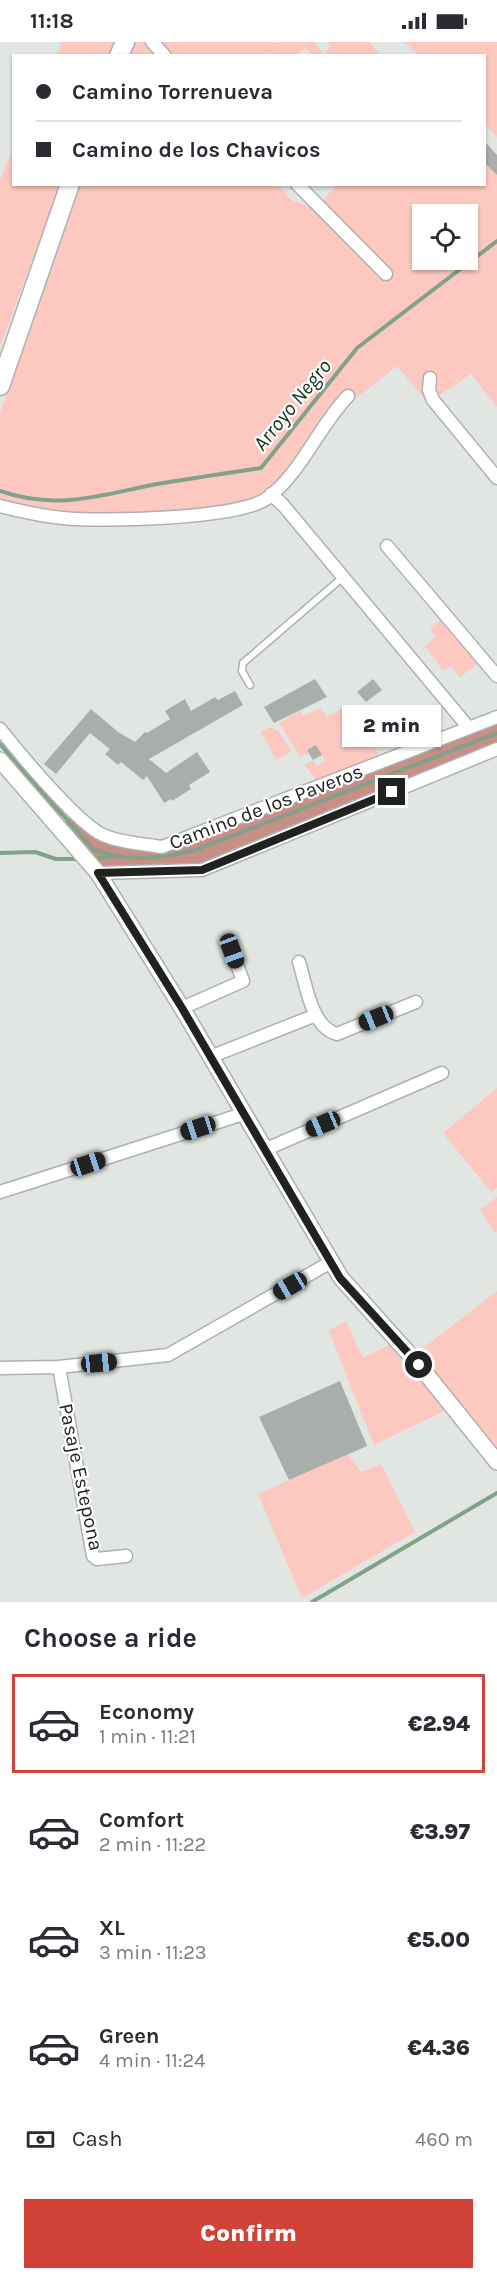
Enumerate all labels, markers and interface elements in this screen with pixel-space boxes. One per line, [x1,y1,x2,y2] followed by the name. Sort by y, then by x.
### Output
[30,8,74,34] text: 11:18
[72,79,273,105] text: Camino Torrenueva
[72,137,321,163] text: Camino de los Chavicos
[412,204,478,270] map controls
[412,204,478,270] button: locate
[248,354,336,455] water label: Arroyo Negro
[342,705,442,747] callout: 2 min
[363,714,420,737] text: 2 min
[166,759,366,855] street label: Camino de los Paveros
[378,778,405,805] route end
[217,931,247,971] car
[356,1003,396,1033] car
[303,1109,343,1139] car
[178,1114,218,1142] car
[68,1150,108,1178] car
[270,1269,310,1303] car
[405,1351,432,1378] route start
[80,1352,118,1374] car
[54,1401,108,1553] street label: Pasaje Estepona
[24,1622,197,1654] text: Choose a ride
[27,1697,81,1751] icon: car
[99,1699,194,1725] text: Economy
[408,1711,470,1737] text: €2.94
[99,1725,196,1748] text: 1 min · 11:21
[27,1805,81,1859] icon: car
[99,1807,184,1833] text: Comfort
[410,1819,470,1845] text: €3.97
[99,1833,206,1856] text: 2 min · 11:22
[27,1913,81,1967] icon: car
[99,1915,125,1941] text: XL
[407,1927,470,1953] text: €5.00
[99,1941,207,1964] text: 3 min · 11:23
[27,2021,81,2075] icon: car
[99,2023,160,2049] text: Green
[408,2035,470,2061] text: €4.36
[99,2049,205,2072] text: 4 min · 11:24
[24,2123,57,2156] icon: cash
[72,2126,122,2152] text: Cash
[415,2128,473,2151] text: 460 m
[24,2199,473,2268] button: Confirm

